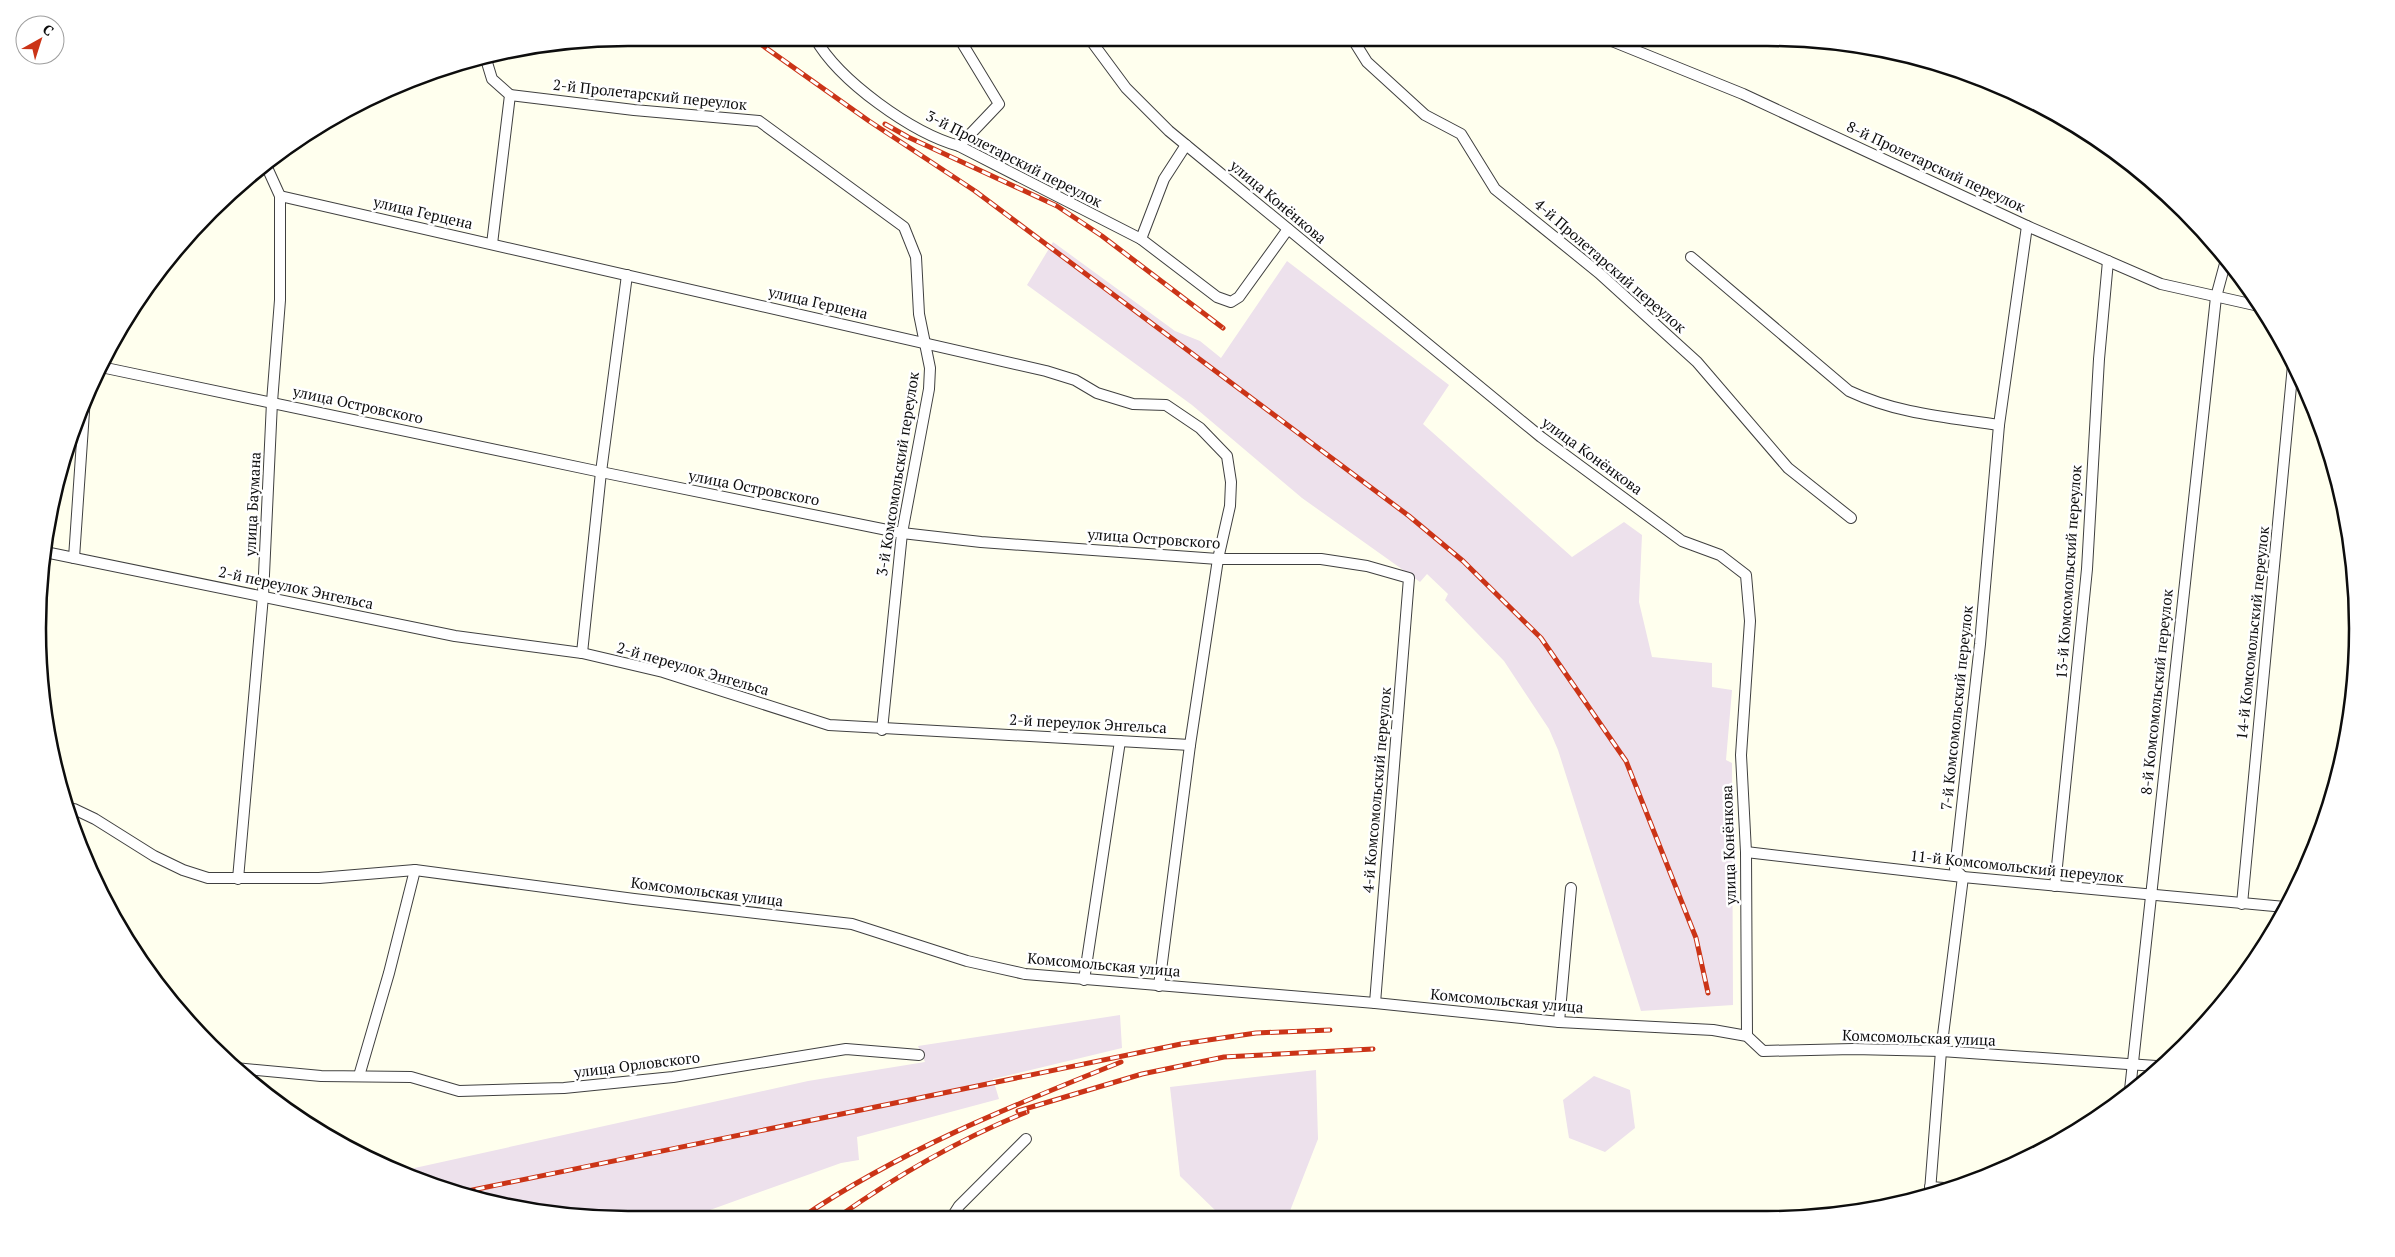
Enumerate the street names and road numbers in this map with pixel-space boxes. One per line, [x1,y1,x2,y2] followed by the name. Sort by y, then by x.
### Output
[552,74,749,114] street label: 2-й Пролетарский переулок
[923,105,1107,212] street label: 3-й Пролетарский переулок
[1844,116,2030,217] street label: 8-й Пролетарский переулок
[1225,154,1331,248] street label: улица Конёнкова
[371,191,475,233] street label: улица Герцена
[1531,194,1691,337] street label: 4-й Пролетарский переулок
[766,281,870,323] street label: улица Герцена
[871,369,923,577] street label: 3-й Комсомольский переулок
[290,380,425,428] street label: улица Островского
[1537,411,1647,499] street label: улица Конёнкова
[239,451,265,558] street label: улица Баумана
[2051,463,2086,680] street label: 13-й Комсомольский переулок
[686,464,821,510] street label: улица Островского
[1086,523,1221,553] street label: улица Островского
[2231,524,2273,741] street label: 14-й Комсомольский переулок
[217,561,376,613] street label: 2-й переулок Энгельса
[2135,587,2177,796] street label: 8-й Комсомольский переулок
[1935,604,1977,811] street label: 7-й Комсомольский переулок
[615,637,772,699] street label: 2-й переулок Энгельса
[1357,685,1395,894] street label: 4-й Комсомольский переулок
[1009,709,1168,737] street label: 2-й переулок Энгельса
[1716,784,1740,906] street label: улица Конёнкова
[1909,845,2126,887] street label: 11-й Комсомольский переулок
[630,872,785,910] street label: Комсомольская улица
[1027,947,1182,981] street label: Комсомольская улица
[1430,983,1585,1017] street label: Комсомольская улица
[1842,1024,1997,1050] street label: Комсомольская улица
[572,1046,701,1082] street label: улица Орловского

